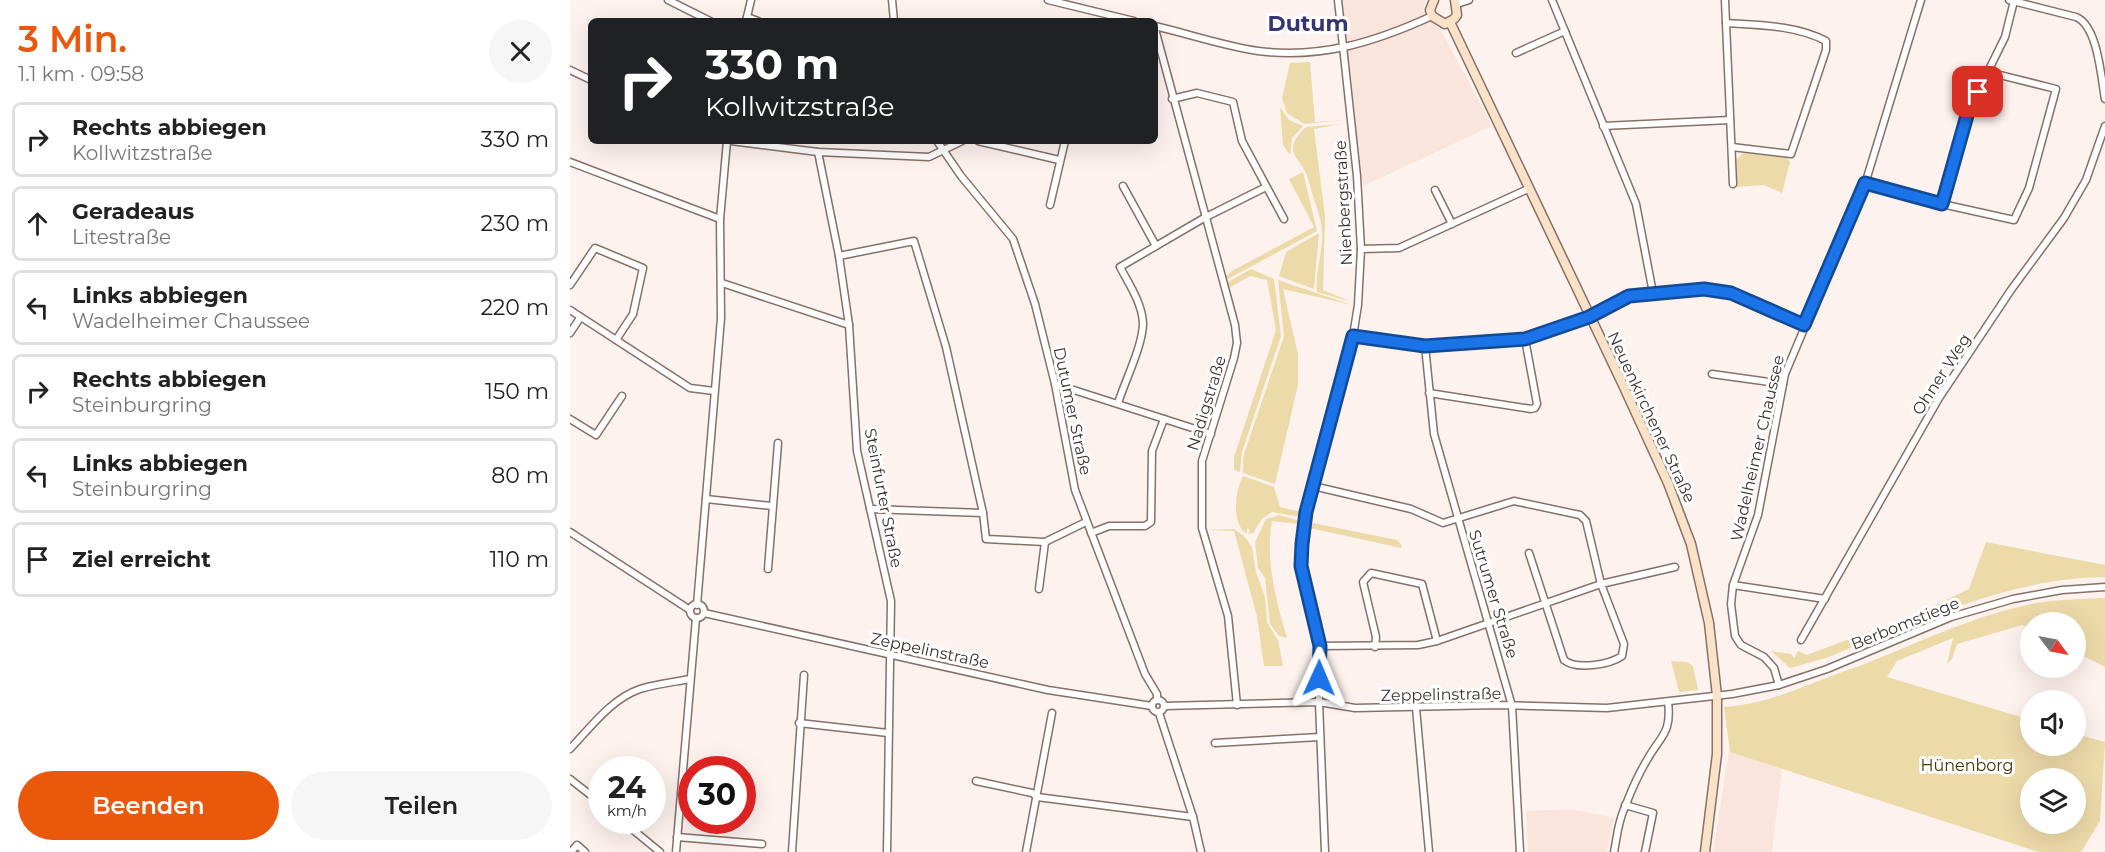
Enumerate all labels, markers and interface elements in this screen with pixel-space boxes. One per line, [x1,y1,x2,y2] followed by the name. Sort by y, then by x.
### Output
[1267,10,1349,37] district label: Dutum
[18,17,127,61] text: 3 Min.
[489,20,552,83] button: close
[705,38,839,90] text: 330 m
[606,42,684,120] icon: right
[18,62,144,86] text: 1.1 km · 09:58
[1952,66,2003,117] pin
[1961,75,1994,108] icon: arrive
[705,90,895,123] text: Kollwitzstraße
[72,114,267,141] text: Rechts abbiegen
[21,123,54,156] icon: right
[481,126,549,153] text: 330 m
[1331,140,1356,266] street label: Nienbergstraße
[72,141,213,165] text: Kollwitzstraße
[72,198,194,225] text: Geradeaus
[21,207,54,240] icon: ahead
[480,210,549,237] text: 230 m
[72,225,171,249] text: Litestraße
[72,282,248,309] text: Links abbiegen
[21,291,54,324] icon: left
[480,294,549,321] text: 220 m
[72,309,310,333] text: Wadelheimer Chaussee
[1604,329,1700,506] street label: Neuenkirchener Straße
[1908,330,1975,418] street label: Ohner Weg
[1050,345,1095,477] street label: Dutumer Straße
[1183,353,1230,453] street label: Nadigstraße
[1727,353,1788,543] street label: Wadelheimer Chaussee
[72,366,267,393] text: Rechts abbiegen
[21,375,54,408] icon: right
[485,378,549,405] text: 150 m
[72,393,212,417] text: Steinburgring
[861,427,906,570] street label: Steinfurter Straße
[72,450,248,477] text: Links abbiegen
[21,459,54,492] icon: left
[491,462,549,489] text: 80 m
[72,477,212,501] text: Steinburgring
[1465,528,1522,661] street label: Sutrumer Straße
[21,543,54,576] icon: arrive
[72,546,211,573] text: Ziel erreicht
[489,546,549,573] text: 110 m
[1848,593,1962,654] street label: Berbomstiege
[2020,612,2086,678] north arrow
[2020,612,2086,834] map controls
[869,629,991,672] street label: Zeppelinstraße
[1287,646,1351,710] position arrow
[1381,684,1501,705] street label: Zeppelinstraße
[2020,690,2086,756] button: sound
[678,756,756,834] speed limit sign: 30
[1920,756,2014,775] park label: Hünenborg
[2020,768,2086,834] button: layers
[608,769,646,806] text: 24
[18,771,279,840] button: Beenden
[291,771,552,840] button: Teilen
[607,801,647,820] text: km/h

